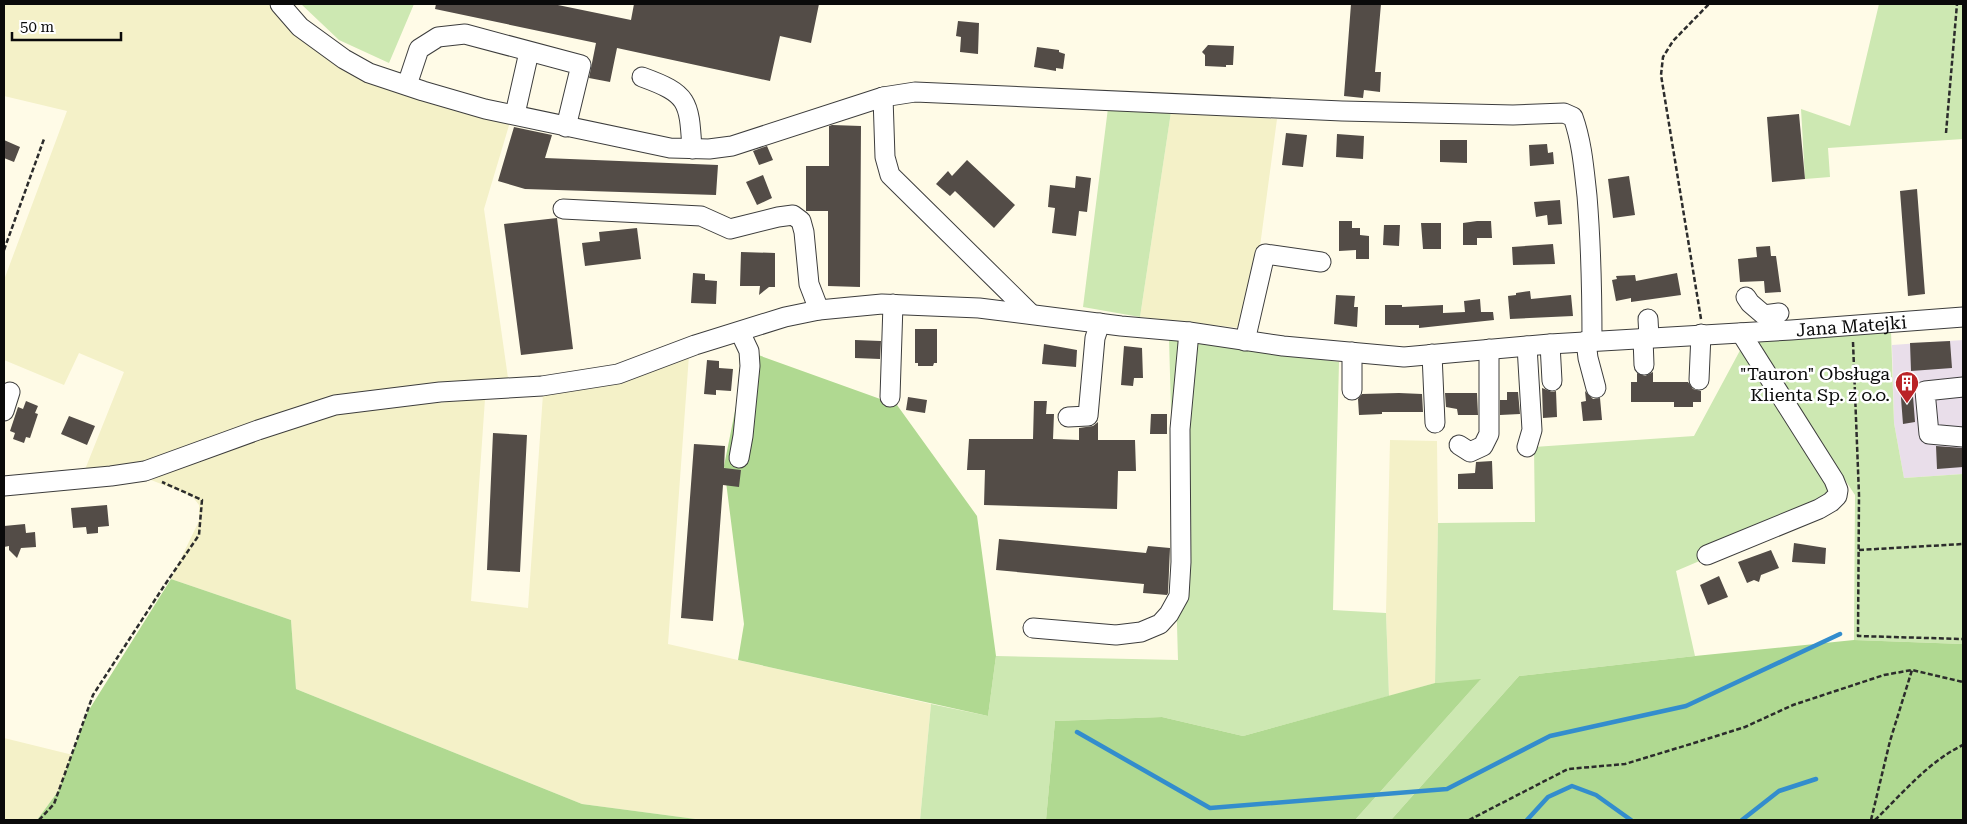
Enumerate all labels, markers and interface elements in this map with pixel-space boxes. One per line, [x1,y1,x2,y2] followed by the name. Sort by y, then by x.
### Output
[12,10,121,42] scale bar
[20,18,55,36] text: 50 m
[1795,311,1908,340] street label: Jana Matejki
[1740,363,1890,405] place label: "Tauron" Obsługa Klienta Sp. z o.o.
[1894,370,1920,404] building icon: "Tauron" Obsługa Klienta Sp. z o.o.

